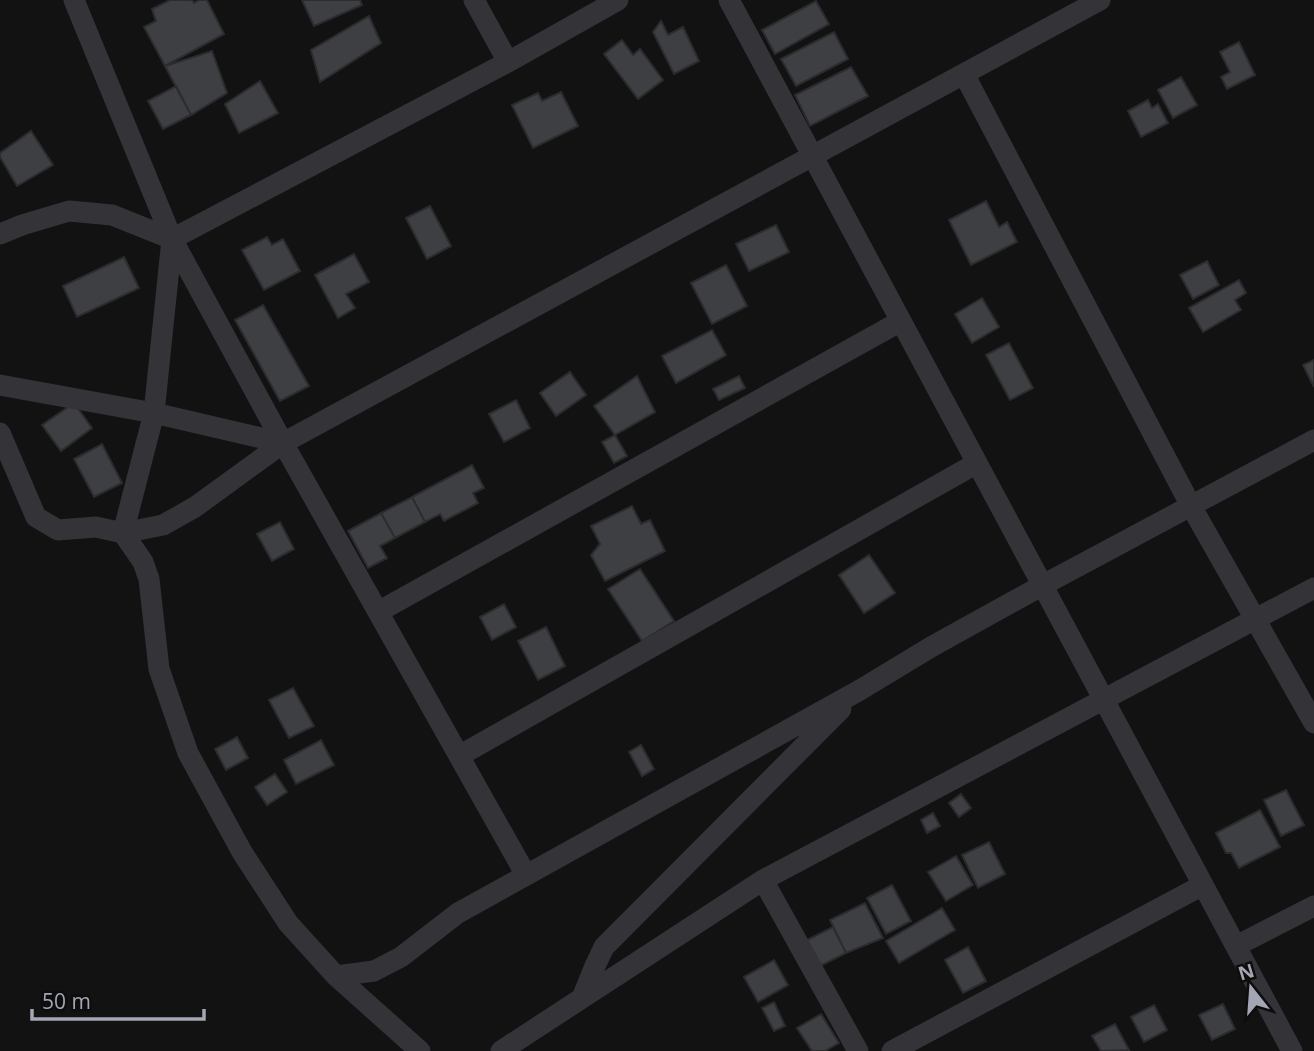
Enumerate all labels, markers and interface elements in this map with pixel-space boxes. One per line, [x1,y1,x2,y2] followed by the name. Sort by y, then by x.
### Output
[1216,953,1286,1023] north arrow
[1235,957,1257,986] text: N
[32,978,203,1022] scale bar
[42,987,91,1015] text: 50 m

